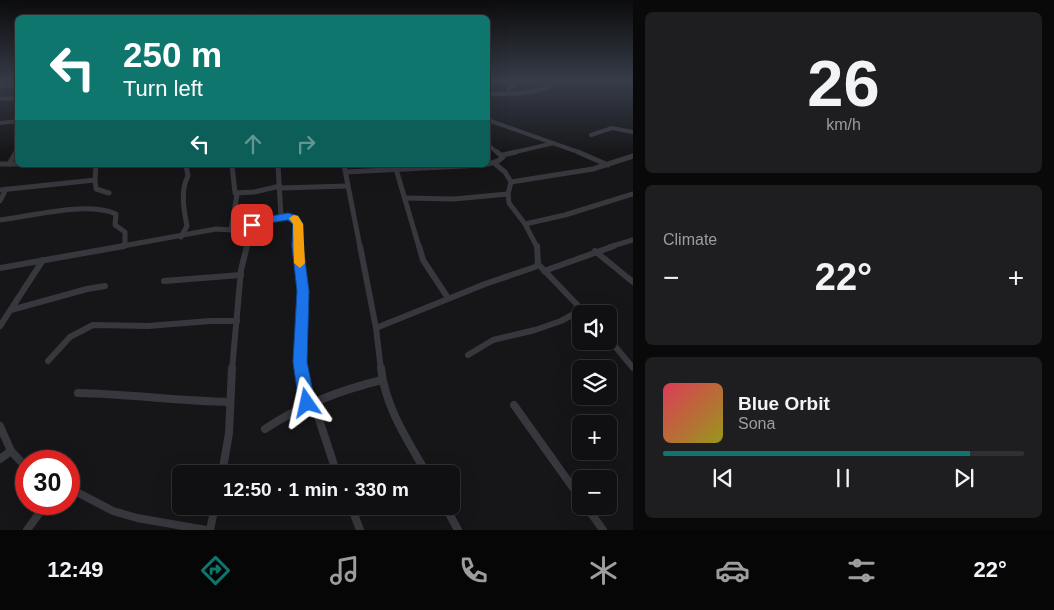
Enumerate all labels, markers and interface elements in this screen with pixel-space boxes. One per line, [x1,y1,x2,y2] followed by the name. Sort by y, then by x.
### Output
[40,35,105,100] icon: left
[123,35,222,74] text: 250 m
[807,47,880,120] text: 26
[123,76,203,101] text: Turn left
[826,116,861,133] text: km/h
[186,130,214,158] icon: left
[239,130,267,158] icon: ahead
[292,130,320,158] icon: right
[231,204,273,246] pin
[238,211,266,239] icon: arrive
[663,231,717,248] text: Climate
[815,256,872,298] text: 22°
[663,262,679,293] text: −
[1008,262,1024,293] text: +
[572,305,617,515] map controls
[572,305,617,350] button: sound
[572,360,617,405] button: layers
[280,376,332,428] position arrow
[738,393,830,414] text: Blue Orbit
[572,415,617,460] button: +
[738,415,775,432] text: Sona
[15,450,80,515] speed limit sign: 30
[709,464,737,492] icon: previous
[829,464,857,492] icon: pause
[950,464,978,492] icon: next
[572,470,617,515] button: −
[223,479,409,500] text: 12:50 · 1 min · 330 m
[198,553,233,588] icon: directions
[327,553,362,588] icon: music
[456,553,491,588] icon: phone
[586,553,621,588] icon: climate
[715,553,750,588] icon: car
[844,553,879,588] icon: filters
[47,557,103,582] text: 12:49
[974,557,1007,582] text: 22°

